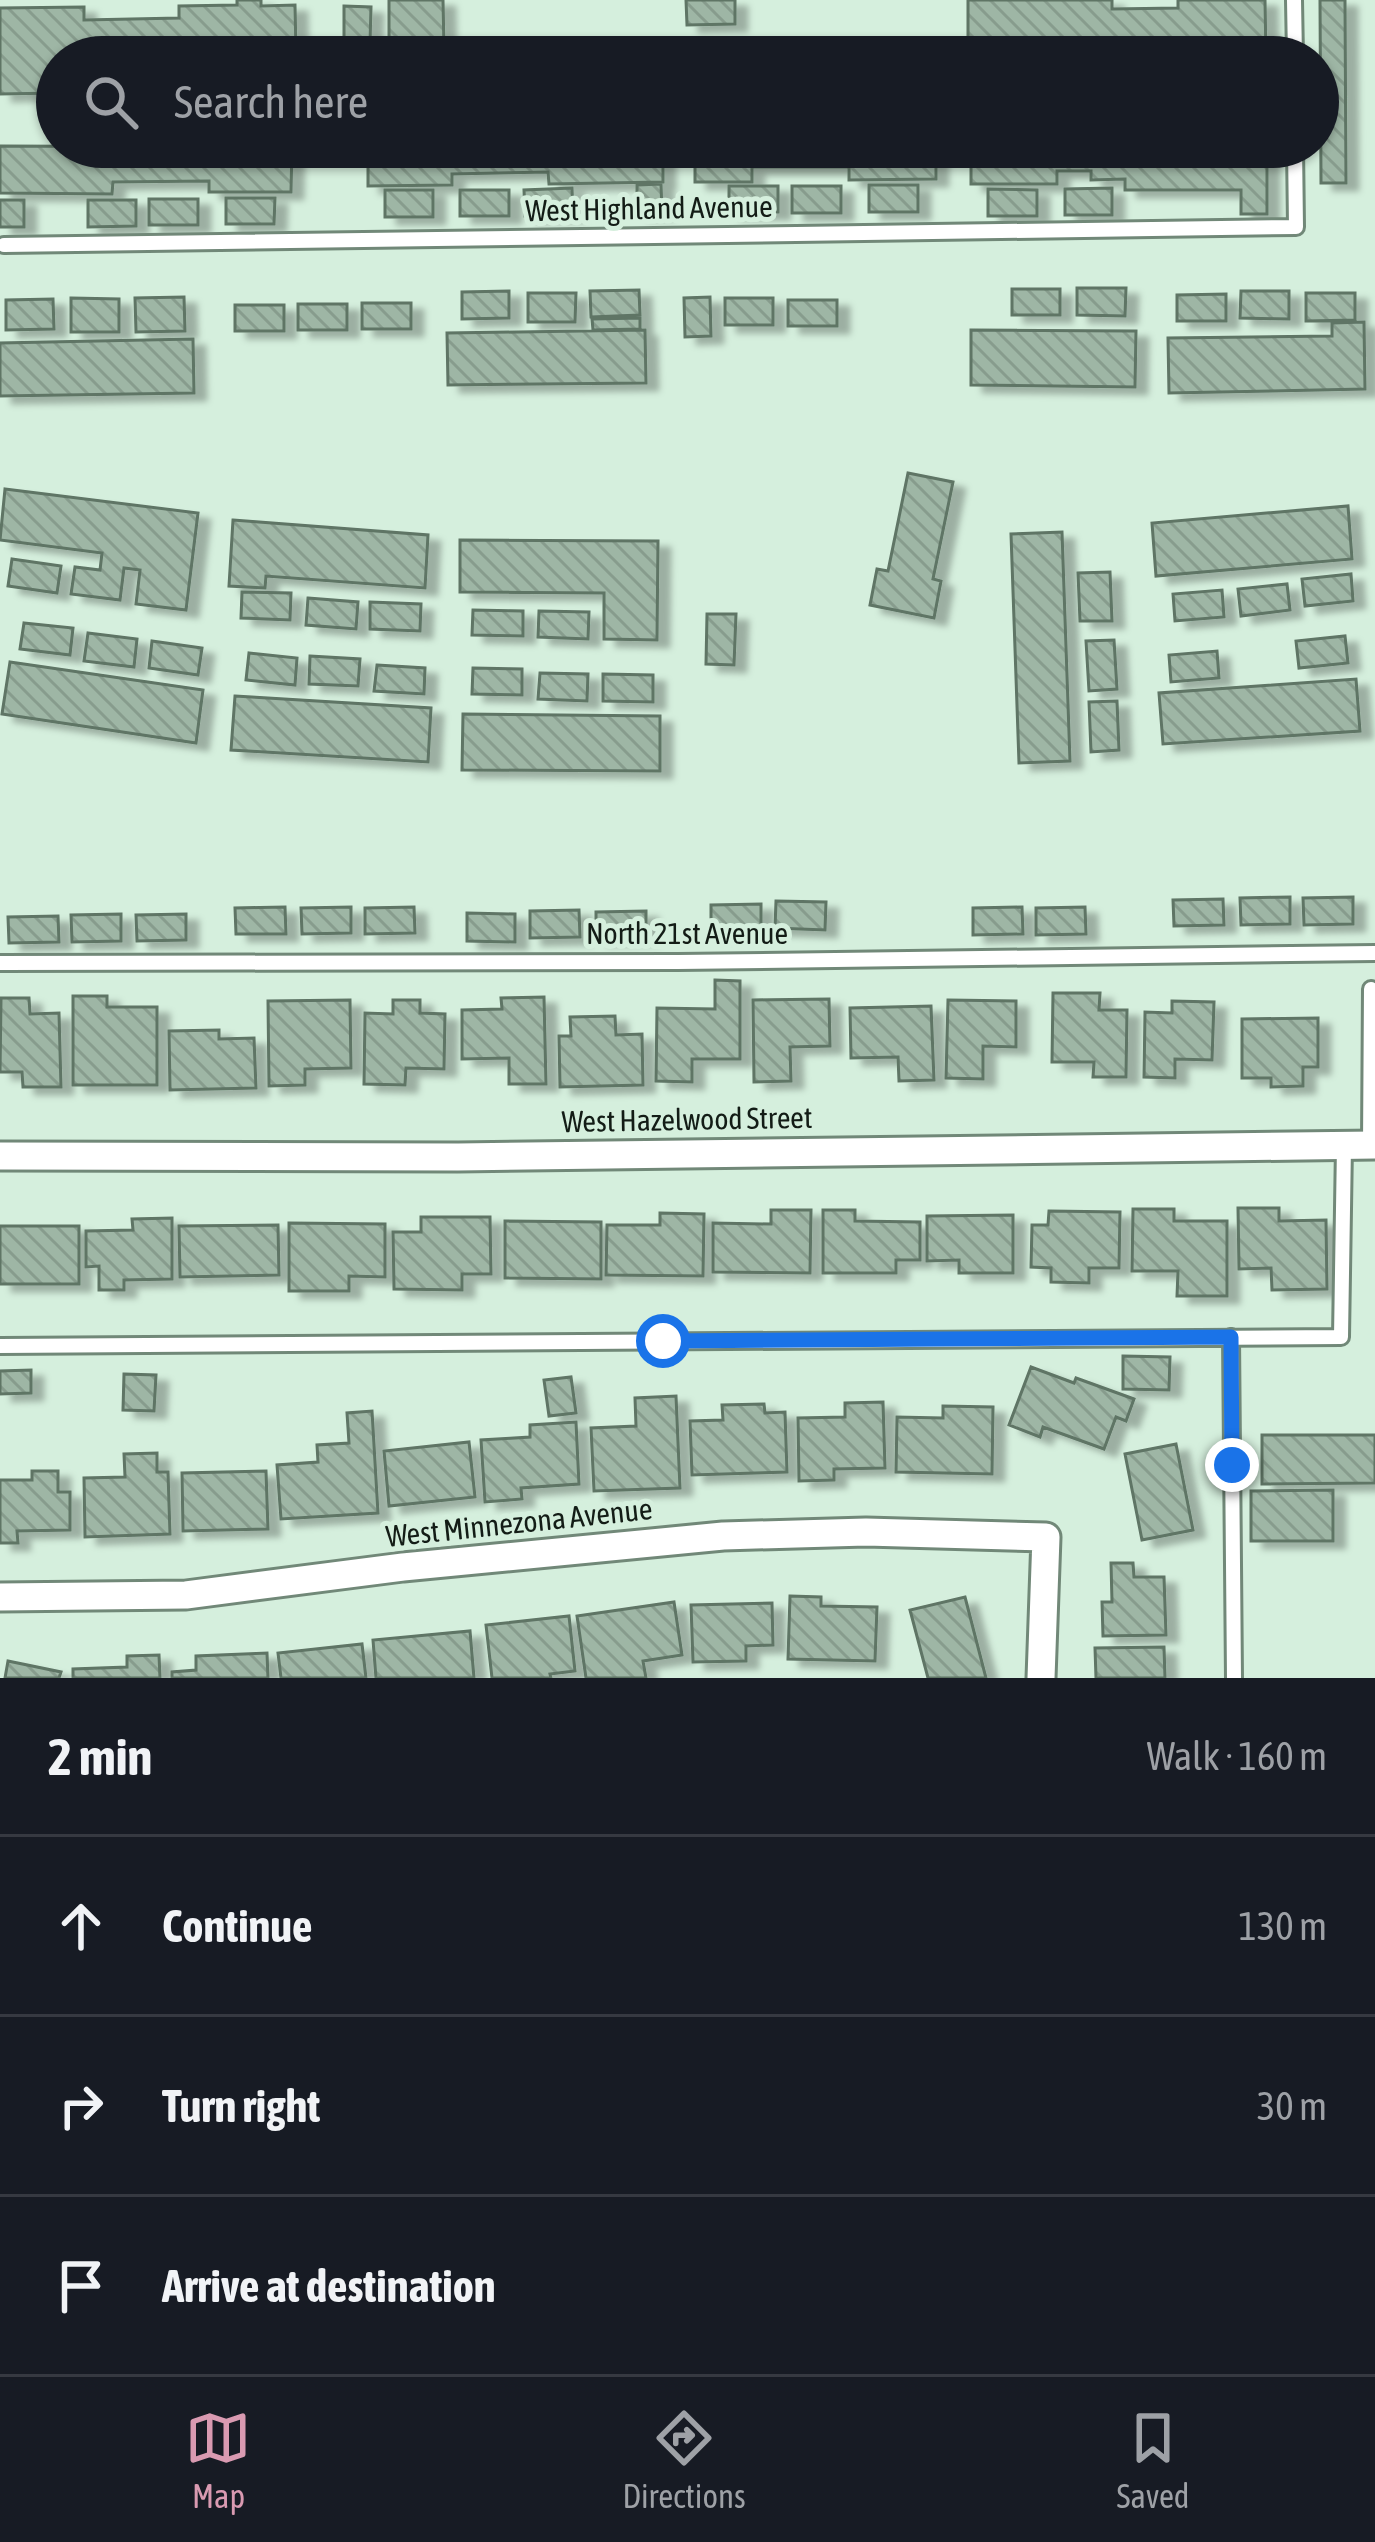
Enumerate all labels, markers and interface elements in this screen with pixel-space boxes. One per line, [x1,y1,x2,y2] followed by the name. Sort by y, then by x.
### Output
[36,36,1339,168] search box
[78,69,144,135] icon: search
[174,76,368,128] text: Search here
[525,189,773,227] street label: West Highland Avenue
[586,916,788,950] street label: North 21st Avenue
[561,1100,813,1138] street label: West Hazelwood Street
[636,1314,690,1368] route start
[1205,1438,1259,1492] route end
[384,1491,654,1553] street label: West Minnezona Avenue
[48,1727,152,1786] text: 2 min
[1147,1734,1327,1778] text: Walk · 160 m
[48,1893,114,1959] icon: ahead
[162,1900,313,1952] text: Continue
[1239,1904,1327,1948] text: 130 m
[48,2073,114,2139] icon: right
[162,2080,320,2132] text: Turn right
[1257,2084,1327,2128] text: 30 m
[48,2253,114,2319] icon: arrive
[162,2260,496,2312] text: Arrive at destination
[185,2405,251,2515] tab: Map
[622,2405,746,2515] tab: Directions
[1117,2405,1189,2515] tab: Saved

